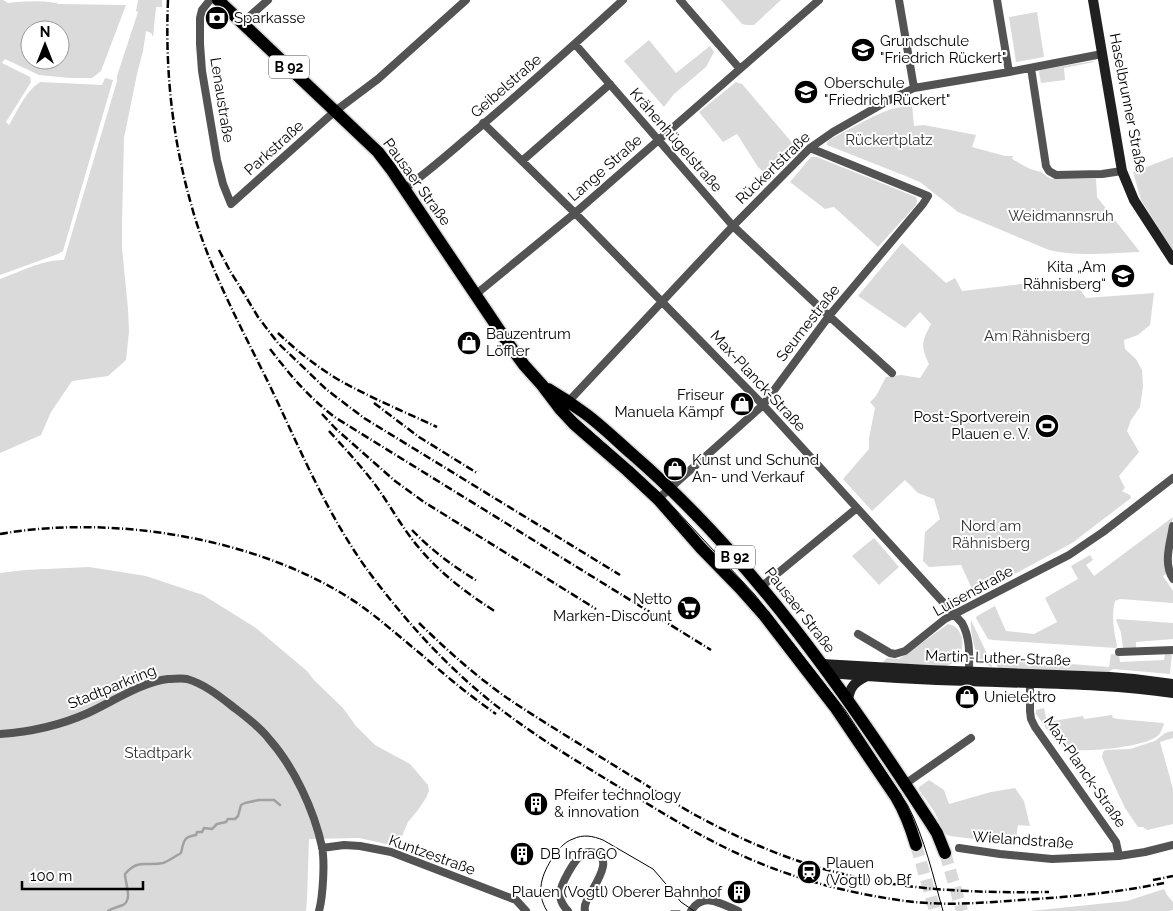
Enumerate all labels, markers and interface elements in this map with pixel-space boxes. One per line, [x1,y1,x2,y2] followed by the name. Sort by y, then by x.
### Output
[204,5,230,31] bank icon: Sparkasse
[234,9,305,27] place label: Sparkasse
[20,20,70,70] north arrow
[40,24,50,40] text: N
[1106,31,1150,175] street label: Haselbrunner Straße
[880,32,1007,67] place label: Grundschule "Friedrich Rückert"
[850,37,876,63] school or university icon: Grundschule "Friedrich Rückert"
[467,50,545,122] street label: Geibelstraße
[206,56,238,144] street label: Lenaustraße
[269,56,309,78] road number: B 92
[824,74,951,109] place label: Oberschule "Friedrich Rückert"
[793,79,819,105] school or university icon: Oberschule "Friedrich Rückert"
[626,84,726,196] street label: Krähenhügelstraße
[241,117,307,179] street label: Parkstraße
[732,128,814,208] street label: Rückertstraße
[564,131,646,205] street label: Lange Straße
[845,131,933,149] park label: Rückertplatz
[379,135,455,229] street label: Pausaer Straße
[1008,207,1114,225] park label: Weidmannsruh
[1023,258,1106,293] place label: Kita „Am Rähnisberg“
[1110,263,1136,289] school or university icon: Kita „Am Rähnisberg“
[773,281,844,365] street label: Seumestraße
[486,325,571,360] place label: Bauzentrum Löffler
[707,327,810,435] street label: Max-Planck-Straße
[984,327,1090,345] park label: Am Rähnisberg
[456,330,482,356] shop icon: Bauzentrum Löffler
[615,386,725,421] place label: Friseur Manuela Kämpf
[729,391,755,417] shop icon: Friseur Manuela Kämpf
[913,408,1030,443] place label: Post-Sportverein Plauen e. V.
[1034,413,1060,439] sports icon: Post-Sportverein Plauen e. V.
[692,451,819,486] place label: Kunst und Schund An- und Verkauf
[662,456,688,482] shop icon: Kunst und Schund An- und Verkauf
[952,517,1030,552] park label: Nord am Rähnisberg
[715,546,755,568] road number: B 92
[930,562,1016,620] street label: Luisenstraße
[761,564,839,657] street label: Pausaer Straße
[553,590,672,625] place label: Netto Marken-Discount
[676,595,702,621] supermarket icon: Netto Marken-Discount
[925,646,1071,670] street label: Martin-Luther-Straße
[65,661,159,713] street label: Stadtparkring
[954,684,980,710] shop icon: Unielektro
[984,688,1056,706] place label: Unielektro
[1040,713,1130,831] street label: Max-Planck-Straße
[124,744,192,762] park label: Stadtpark
[554,786,681,821] place label: Pfeifer technology & innovation
[523,791,549,817] building icon: Pfeifer technology & innovation
[972,828,1074,853] street label: Wielandstraße
[386,831,478,879] street label: Kuntzestraße
[509,841,535,867] building icon: DB InfraGO
[540,845,617,863] place label: DB InfraGO
[826,854,912,889] place label: Plauen (Vogtl) ob Bf
[22,858,144,890] scale bar
[796,859,822,885] station icon: Plauen (Vogtl) ob Bf
[30,867,72,885] text: 100 m
[726,879,752,905] building icon: Plauen (Vogtl) Oberer Bahnhof
[512,883,723,901] place label: Plauen (Vogtl) Oberer Bahnhof

